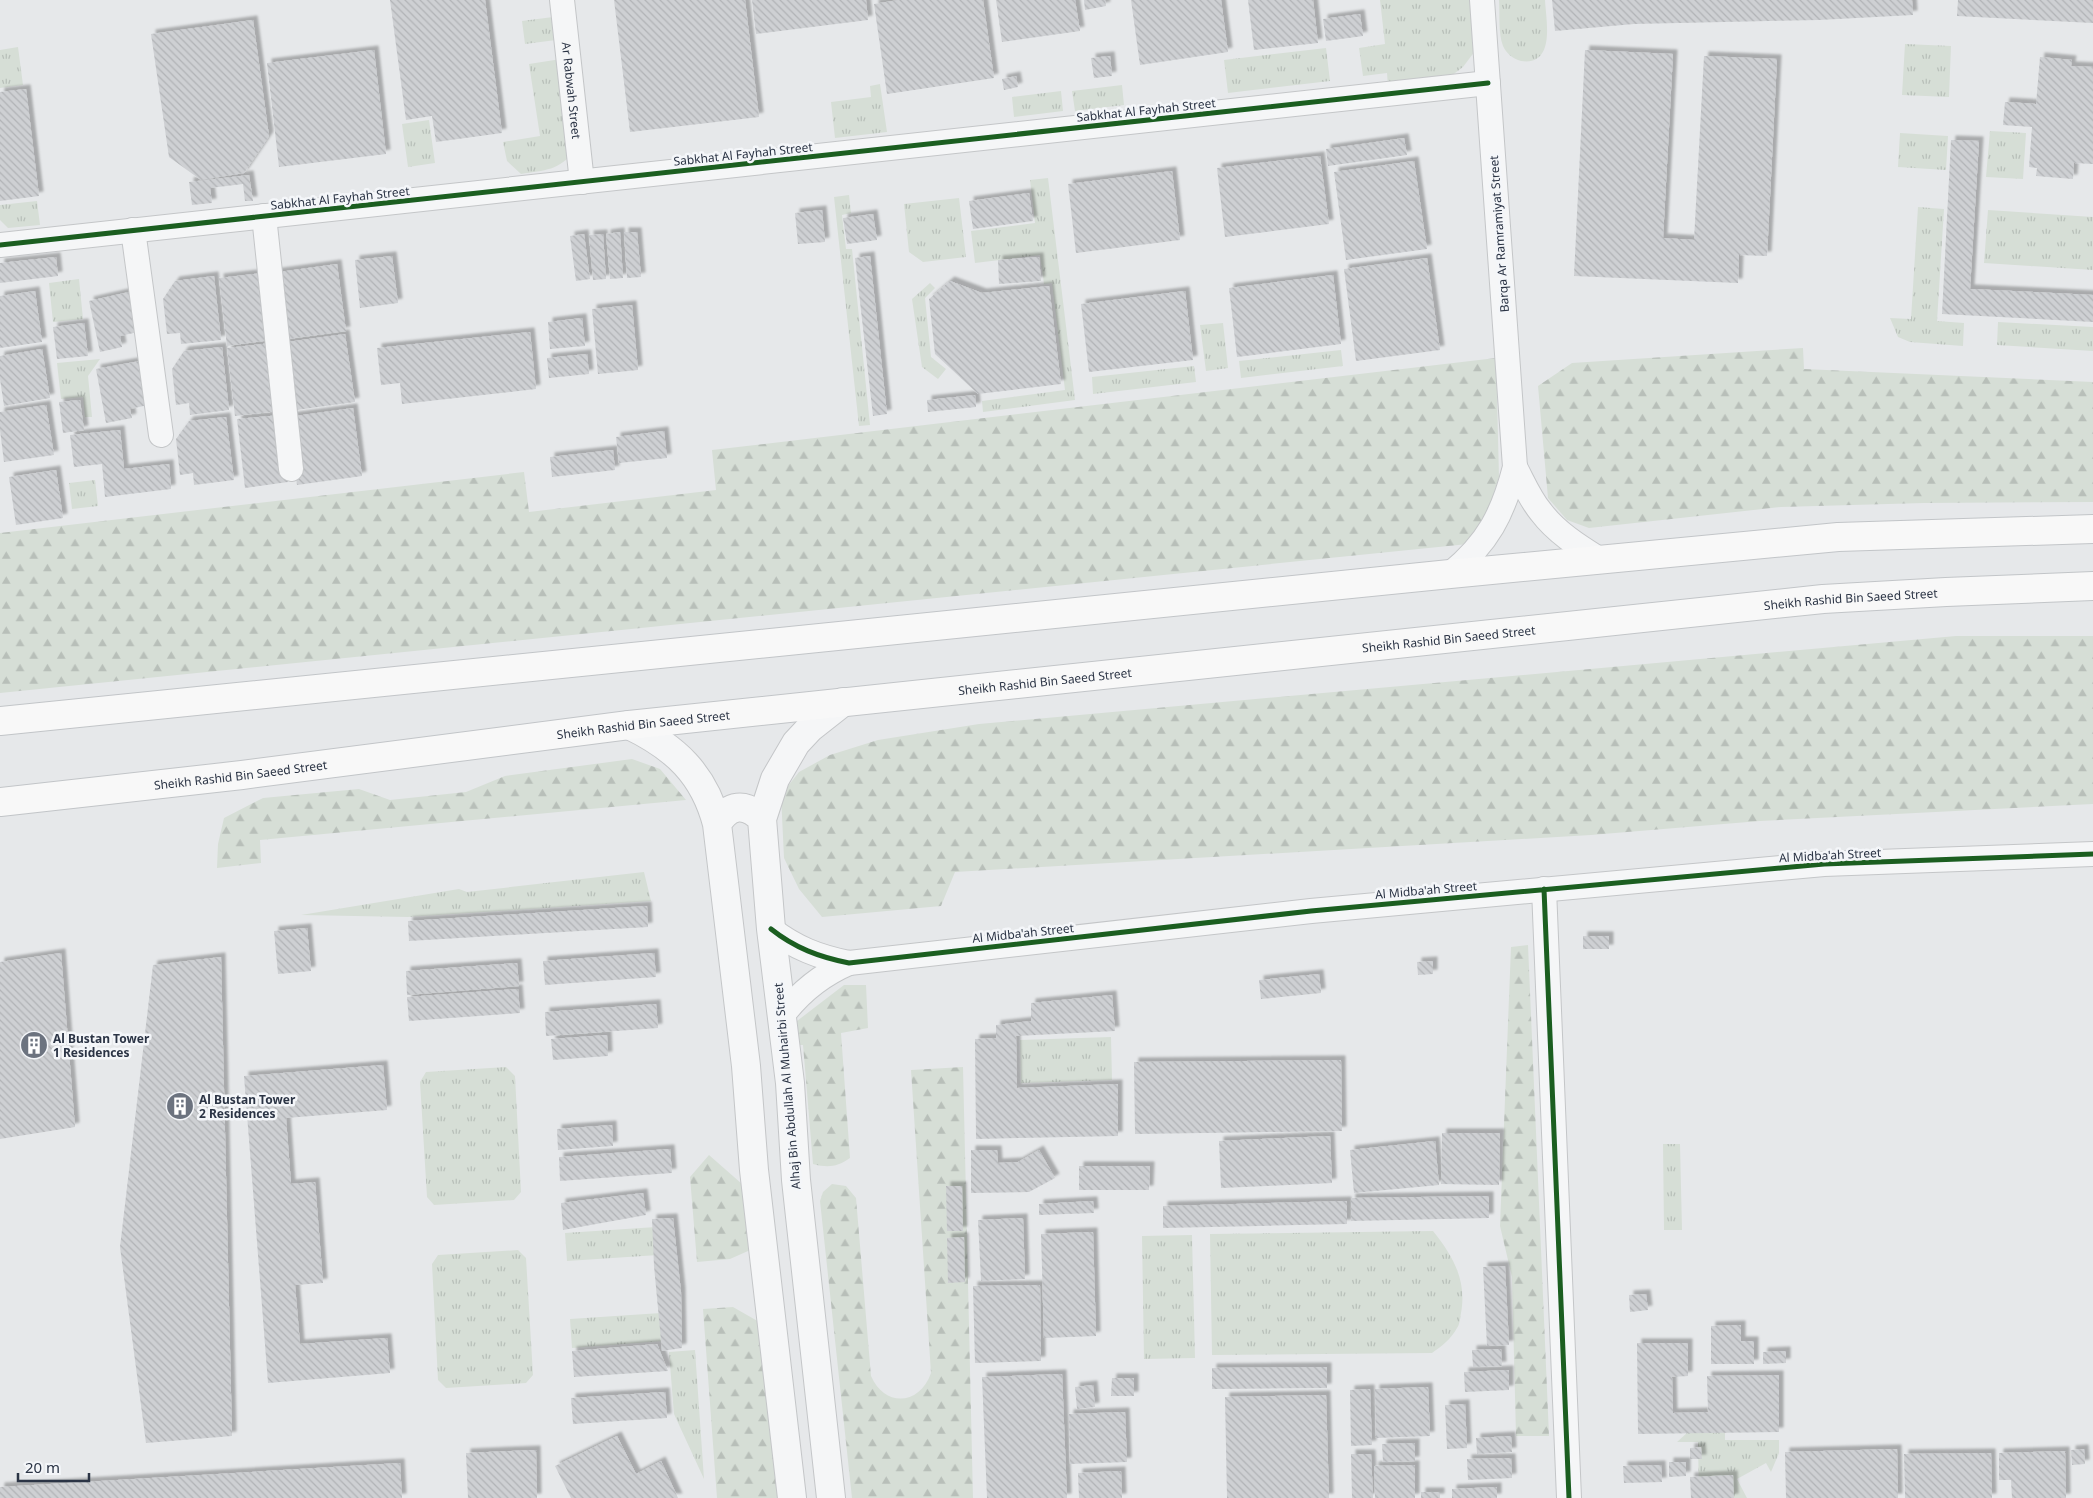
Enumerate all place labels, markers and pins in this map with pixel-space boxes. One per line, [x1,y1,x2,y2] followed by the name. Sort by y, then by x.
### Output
[19,1030,49,1060] building icon: Al Bustan Tower 1 Residences
[53,1030,150,1061] place label: Al Bustan Tower 1 Residences
[165,1091,195,1121] building icon: Al Bustan Tower 2 Residences
[199,1091,296,1122] place label: Al Bustan Tower 2 Residences

